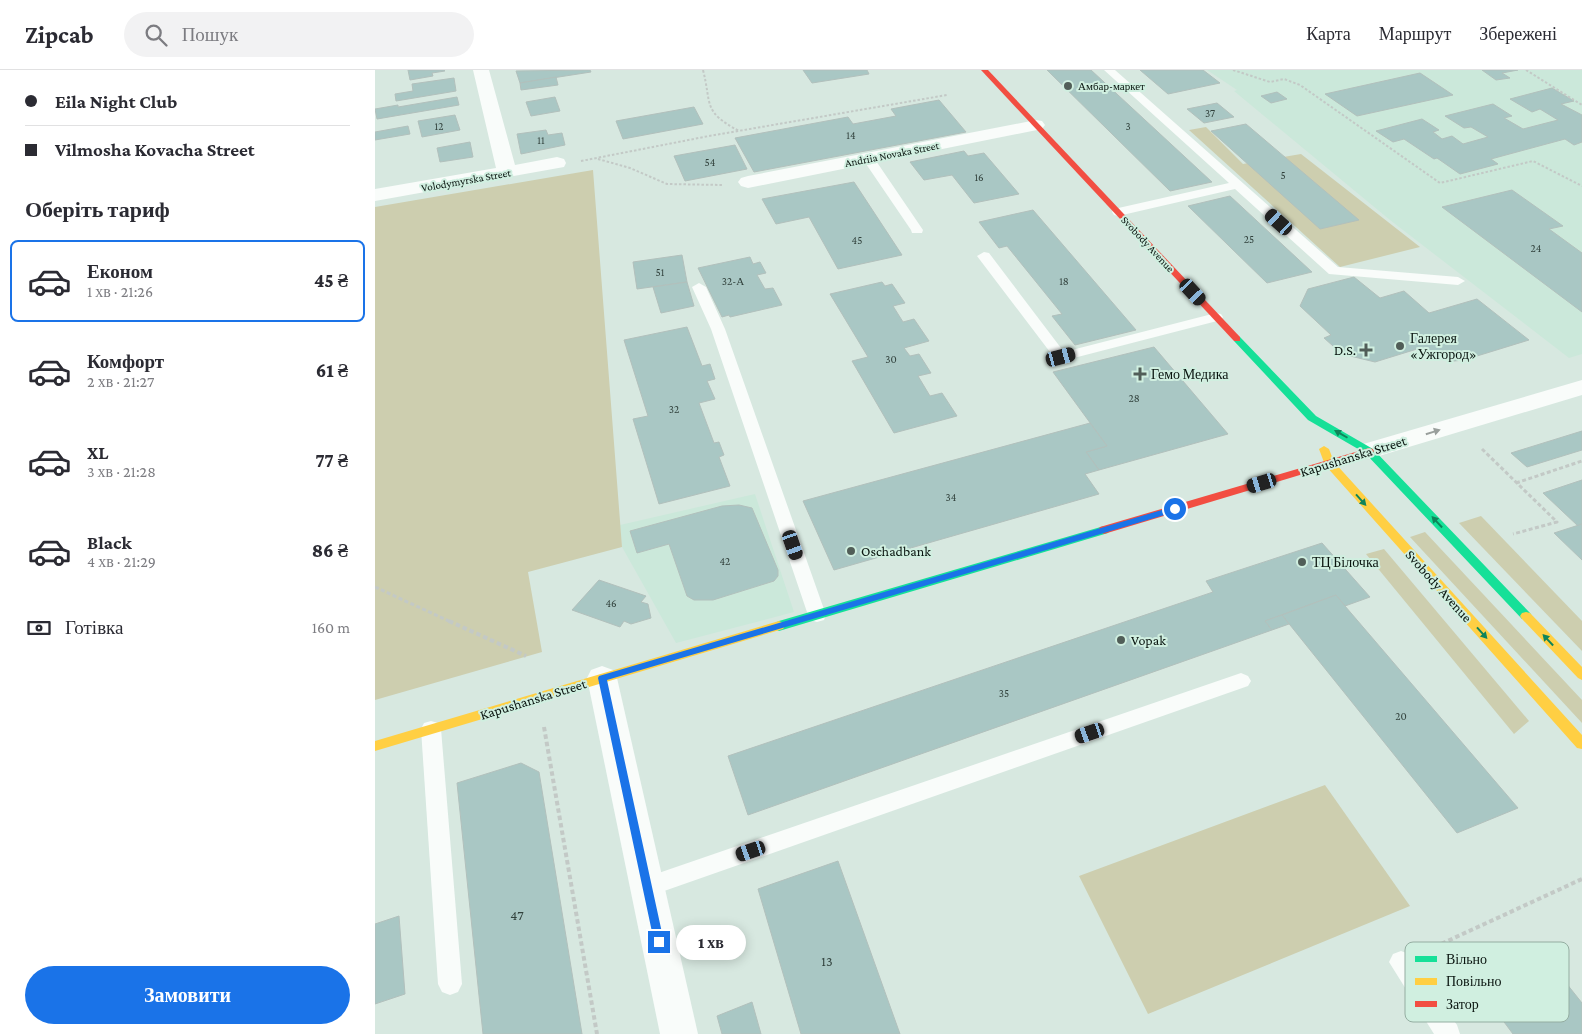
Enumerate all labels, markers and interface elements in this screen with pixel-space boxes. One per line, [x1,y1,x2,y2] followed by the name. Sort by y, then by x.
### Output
[124,12,474,57] search box
[25,21,94,48] text: Zipcab
[142,21,170,49] icon: search
[182,24,238,45] text: Пошук
[1306,24,1351,44] text: Карта
[1379,24,1451,44] text: Маршрут
[1479,24,1557,44] text: Збережені
[1062,80,1074,92] marker: Амбар-маркет
[1078,80,1145,92] place label: Амбар-маркет
[55,91,177,112] text: Eila Night Club
[1205,107,1215,119] house number: 37
[435,120,443,132] house number: 12
[1125,120,1131,132] house number: 3
[846,129,856,141] house number: 14
[537,134,545,146] house number: 11
[55,139,255,160] text: Vilmosha Kovacha Street
[844,139,940,169] street label: Andriia Novaka Street
[705,156,716,168] house number: 54
[420,166,512,195] street label: Volodymyrska Street
[1280,169,1286,181] house number: 5
[974,171,984,183] house number: 16
[25,197,170,222] text: Оберіть тариф
[1262,206,1295,238] car
[1118,214,1177,275] street label: Svobody Avenue
[1244,233,1254,245] house number: 25
[852,234,862,246] house number: 45
[1531,242,1542,254] house number: 24
[27,259,72,304] icon: car
[87,261,153,282] text: Економ
[656,266,665,278] house number: 51
[314,270,348,291] text: 45 ₴
[722,275,744,287] house number: 32-А
[1059,275,1069,287] house number: 18
[1177,276,1208,308] car
[87,283,153,300] text: 1 хв · 21:26
[1410,330,1477,362] place label: Галерея «Ужгород»
[1394,340,1406,352] marker: Галерея «Ужгород»
[1334,342,1356,358] place label: D.S.
[1360,344,1372,356] marker: D.S.
[1044,346,1077,368] car
[27,349,72,394] icon: car
[87,351,164,372] text: Комфорт
[885,353,897,365] house number: 30
[316,360,348,381] text: 61 ₴
[1151,366,1229,382] place label: Гемо Медика
[1133,367,1147,381] marker: Гемо Медика
[87,373,154,390] text: 2 хв · 21:27
[1128,392,1140,404] house number: 28
[669,403,679,415] house number: 32
[1425,427,1440,435] one-way arrow
[1333,430,1348,438] one-way arrow
[1298,432,1408,480] street label: Kapushanska Street
[27,439,72,484] icon: car
[87,442,109,463] text: XL
[315,450,348,471] text: 77 ₴
[87,463,156,480] text: 3 хв · 21:28
[1245,471,1278,495] car
[946,491,957,503] house number: 34
[1356,493,1367,506] one-way arrow
[1164,498,1186,520] route start
[1431,516,1443,528] one-way arrow
[781,528,804,562] car
[27,529,72,574] icon: car
[87,532,132,553] text: Black
[312,540,348,561] text: 86 ₴
[861,543,931,559] place label: Oschadbank
[845,545,857,557] marker: Oschadbank
[1402,547,1476,625] street label: Svobody Avenue
[87,553,156,570] text: 4 хв · 21:29
[1312,554,1379,570] place label: ТЦ Білочка
[720,555,730,567] house number: 42
[1296,556,1308,568] marker: ТЦ Білочка
[605,597,617,609] house number: 46
[25,614,53,642] icon: cash
[65,617,124,638] text: Готівка
[312,619,350,636] text: 160 m
[1476,627,1488,639] one-way arrow
[1131,632,1166,648] place label: Vopak
[1115,634,1127,646] marker: Vopak
[1542,634,1554,646] one-way arrow
[478,675,588,723] street label: Kapushanska Street
[999,687,1009,699] house number: 35
[1395,710,1407,722] house number: 20
[1073,721,1106,745] car
[734,839,767,863] car
[510,907,524,923] house number: 47
[677,924,747,960] callout: 1 хв
[648,931,670,953] route end
[698,934,724,951] text: 1 хв
[1405,942,1569,1022] legend
[1446,951,1487,967] text: Вільно
[821,953,833,969] house number: 13
[25,966,350,1024] button: Замовити
[1446,973,1501,989] text: Повільно
[1446,996,1479,1012] text: Затор

